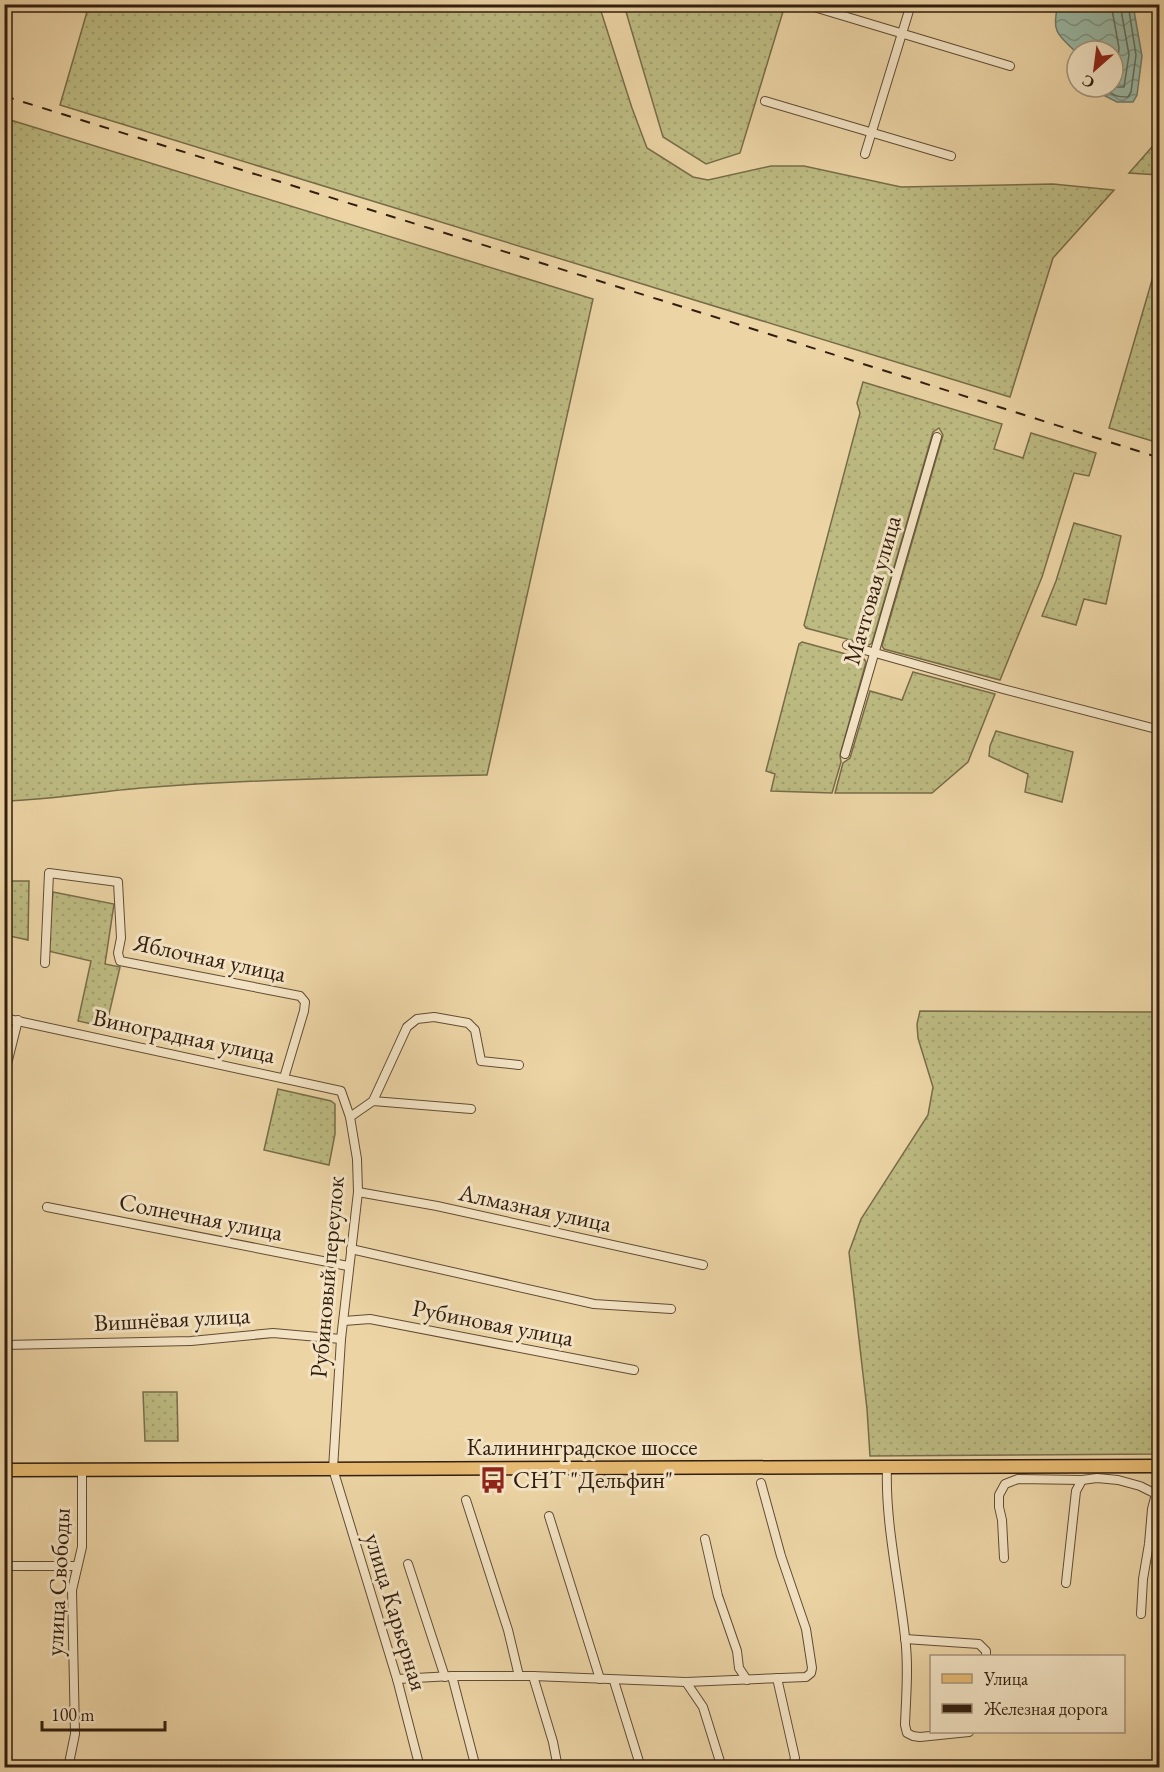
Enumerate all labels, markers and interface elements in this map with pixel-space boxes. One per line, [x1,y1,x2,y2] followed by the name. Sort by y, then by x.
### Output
[1065,39,1125,99] north arrow
[1078,70,1098,94] text: С
[835,511,908,668] street label: Мачтовая улица
[130,926,289,989] street label: Яблочная улица
[90,1001,279,1070] street label: Виноградная улица
[302,1174,351,1379] street label: Рубиновый переулок
[455,1176,615,1239] street label: Алмазная улица
[117,1185,286,1248] street label: Солнечная улица
[410,1292,577,1353] street label: Рубиновая улица
[93,1299,251,1338] street label: Вишнёвая улица
[466,1431,698,1462] street label: Калининградское шоссе
[513,1464,673,1495] place label: СНТ "Дельфин"
[478,1465,508,1495] bus stop icon: СНТ "Дельфин"
[38,1507,77,1657] street label: улица Свободы
[358,1529,435,1695] street label: улица Карьерная
[930,1655,1125,1733] legend
[983,1667,1029,1690] text: Улица
[42,1694,165,1732] scale bar
[983,1697,1109,1720] text: Железная дорога
[51,1703,95,1726] text: 100 m

